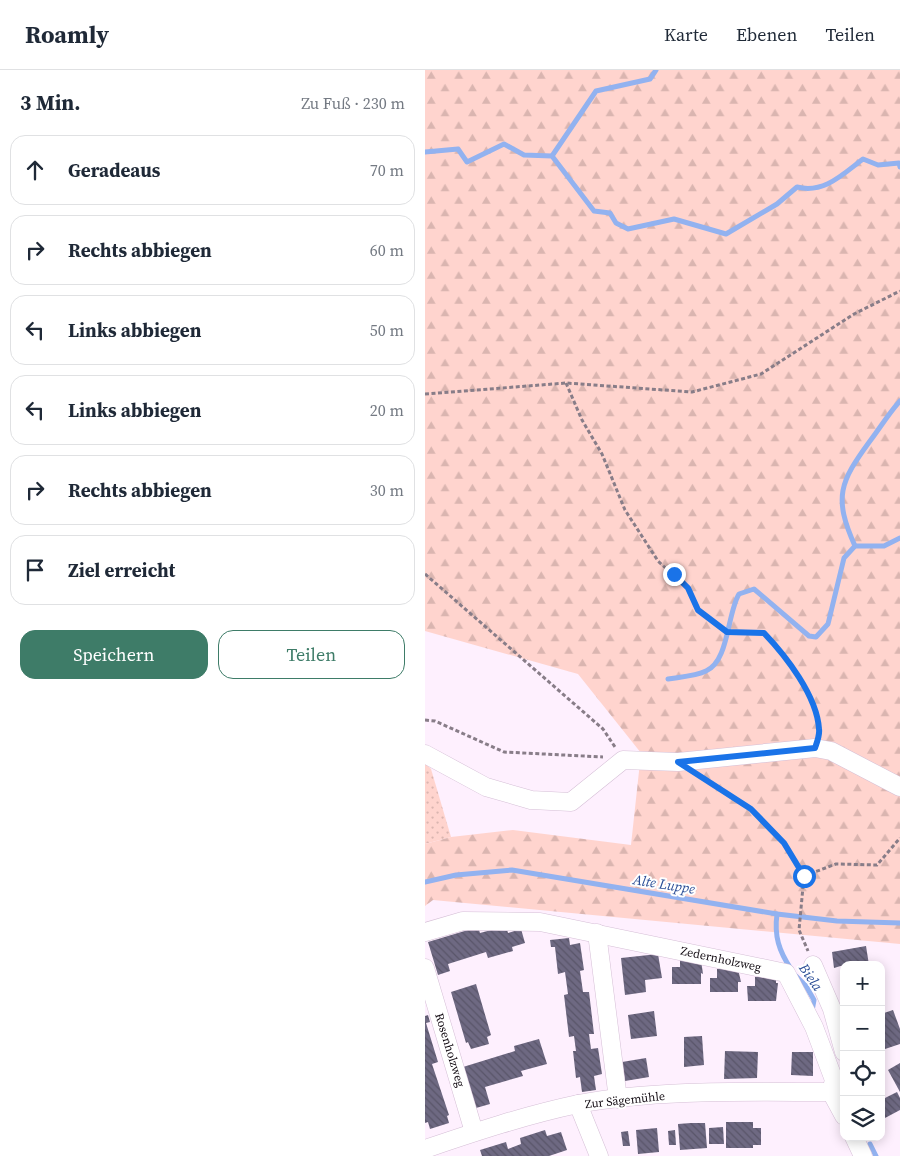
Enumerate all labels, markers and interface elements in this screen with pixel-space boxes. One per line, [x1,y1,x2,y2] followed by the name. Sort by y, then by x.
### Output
[25,18,109,51] text: Roamly
[664,22,708,47] text: Karte
[736,22,797,47] text: Ebenen
[825,22,875,47] text: Teilen
[20,88,81,117] text: 3 Min.
[301,92,405,114] text: Zu Fuß · 230 m
[21,156,49,184] icon: ahead
[68,157,160,183] text: Geradeaus
[370,159,404,181] text: 70 m
[21,236,49,264] icon: right
[68,237,212,263] text: Rechts abbiegen
[370,239,404,261] text: 60 m
[21,316,49,344] icon: left
[68,317,201,343] text: Links abbiegen
[370,319,404,341] text: 50 m
[21,396,49,424] icon: left
[68,397,201,423] text: Links abbiegen
[370,399,404,421] text: 20 m
[21,476,49,504] icon: right
[68,477,212,503] text: Rechts abbiegen
[370,479,404,501] text: 30 m
[21,556,49,584] icon: arrive
[68,557,175,583] text: Ziel erreicht
[663,563,686,586] route end
[20,630,208,679] button: Speichern
[218,630,405,679] button: Teilen
[793,865,816,888] route start
[631,869,697,899] water label: Alte Luppe
[679,943,763,975] street label: Zedernholzweg
[794,958,828,995] water label: Biela
[840,961,885,1141] map controls
[840,961,885,1006] button: +
[840,1006,885,1051] button: −
[431,1011,469,1089] street label: Rosenholzweg
[840,1051,885,1096] button: locate
[584,1088,666,1112] street label: Zur Sägemühle
[840,1096,885,1141] button: layers

